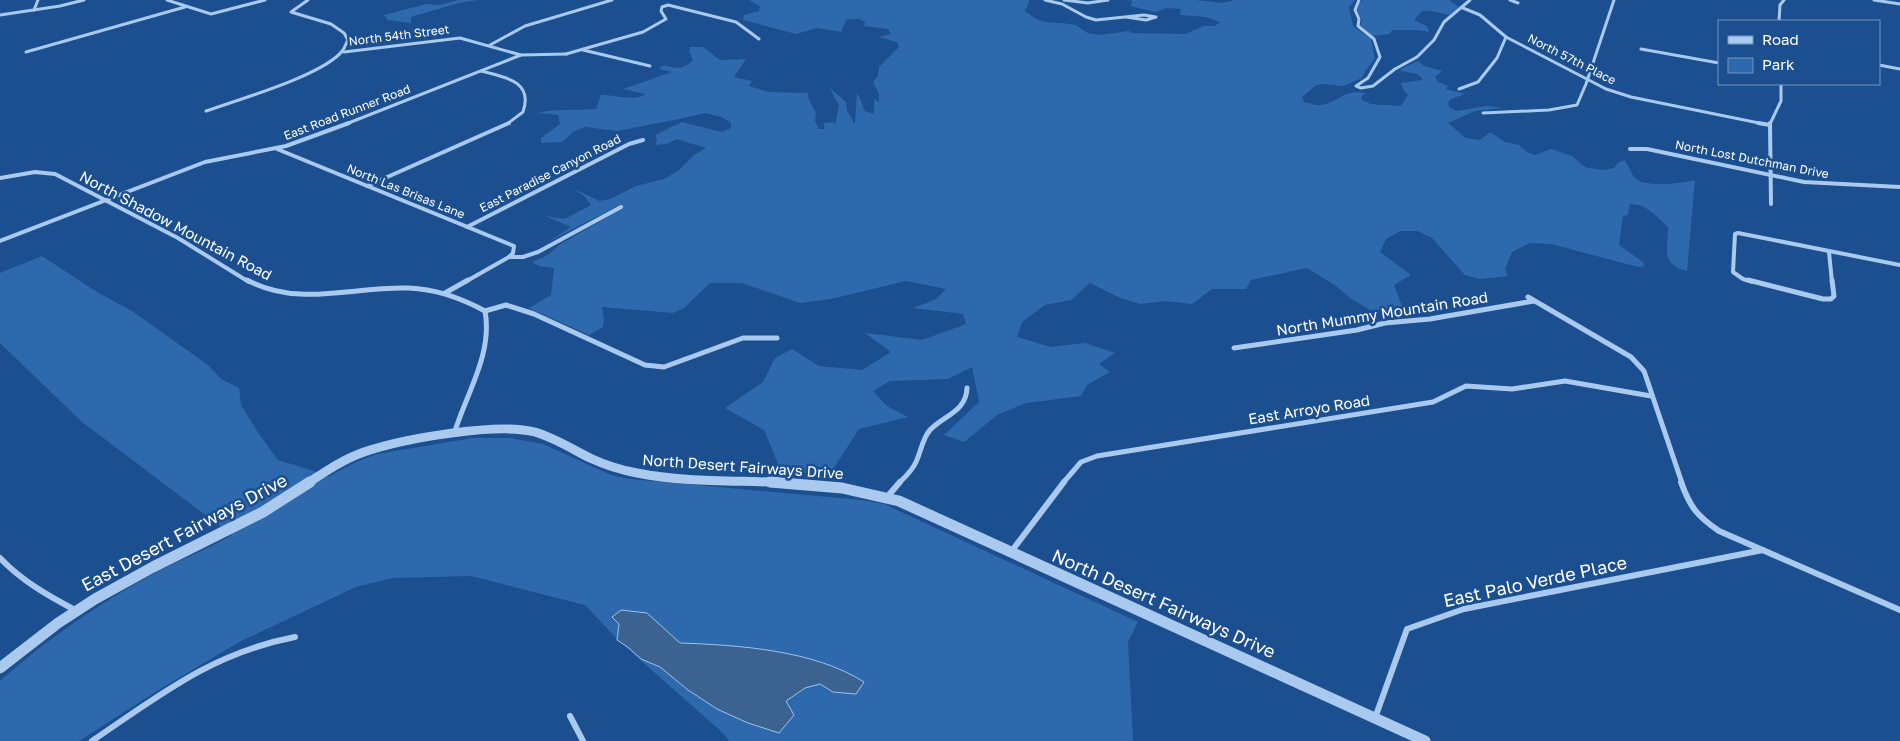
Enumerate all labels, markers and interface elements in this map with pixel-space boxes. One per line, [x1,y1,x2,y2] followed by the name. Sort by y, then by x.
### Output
[1718,20,1880,85] legend
[348,21,450,49] street label: North 54th Street
[1525,30,1619,88] street label: North 57th Place
[1762,30,1799,48] text: Road
[1762,55,1795,73] text: Park
[282,81,412,143] street label: East Road Runner Road
[477,131,623,215] street label: East Paradise Canyon Road
[1674,137,1830,181] street label: North Lost Dutchman Drive
[345,160,467,222] street label: North Las Brisas Lane
[77,167,275,283] street label: North Shadow Mountain Road
[1275,287,1489,339] street label: North Mummy Mountain Road
[1247,390,1371,428] street label: East Arroyo Road
[642,450,845,482] street label: North Desert Fairways Drive
[77,468,291,596] street label: East Desert Fairways Drive
[1049,544,1279,662] street label: North Desert Fairways Drive
[1441,551,1629,611] street label: East Palo Verde Place

